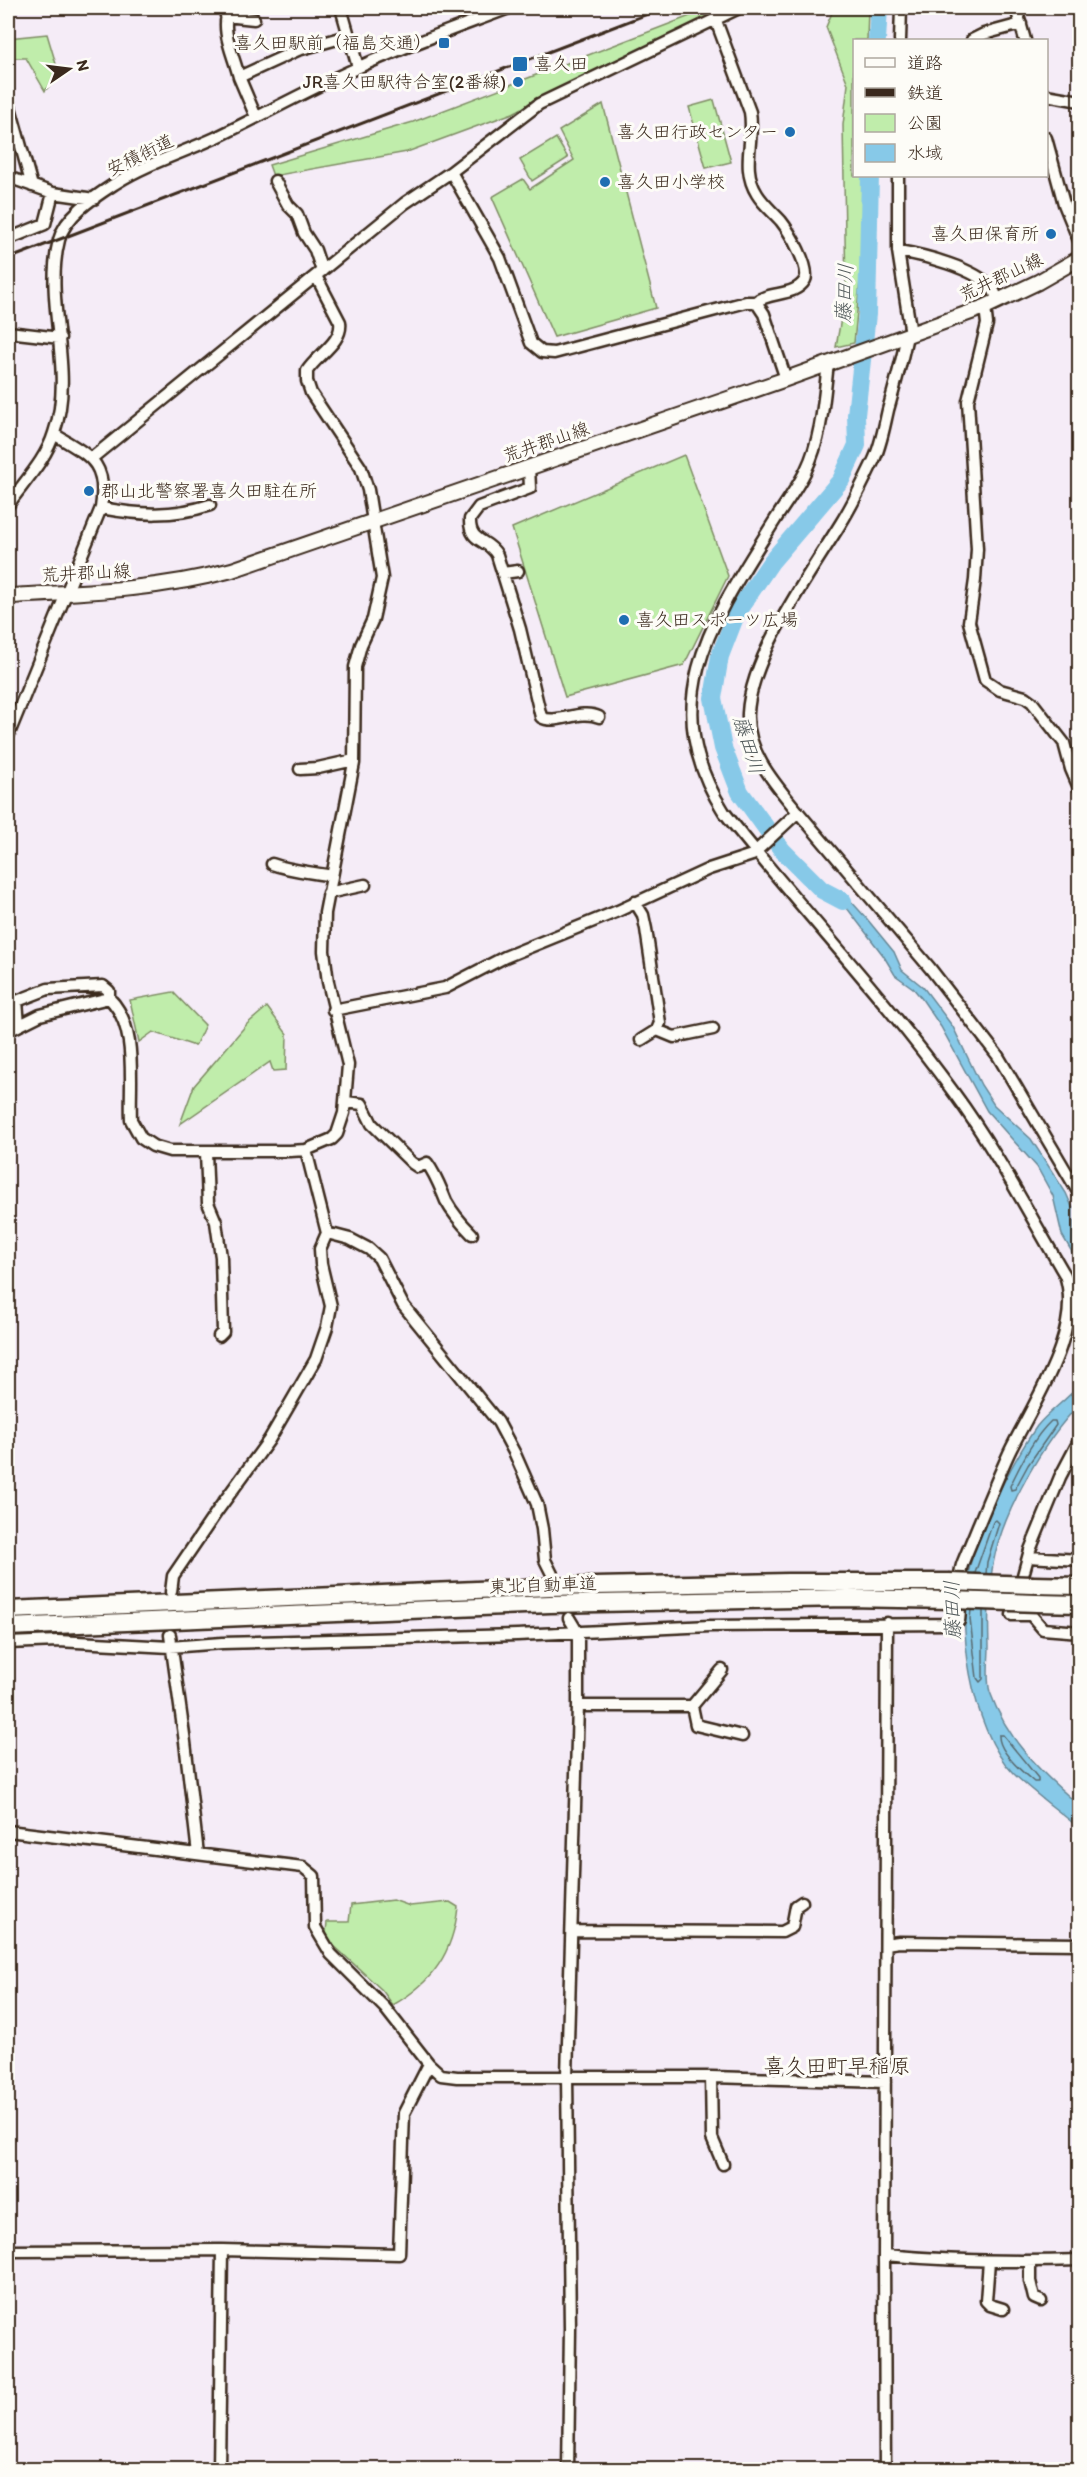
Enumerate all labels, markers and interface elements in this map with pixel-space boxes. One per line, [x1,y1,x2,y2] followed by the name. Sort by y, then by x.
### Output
[234,32,432,54] place label: 喜久田駅前（福島交通）
[437,36,451,50] marker: 喜久田駅前（福島交通）
[39,39,99,99] north arrow
[853,39,1048,177] legend
[907,52,943,74] text: 道路
[534,53,588,75] place label: 喜久田
[511,55,529,73] marker: 喜久田
[73,58,94,73] text: N
[303,71,506,93] place label: JR喜久田駅待合室(2番線)
[511,75,525,89] marker: JR喜久田駅待合室(2番線)
[907,82,943,104] text: 鉄道
[907,112,943,134] text: 公園
[617,121,778,143] place label: 喜久田行政センター
[783,125,797,139] marker: 喜久田行政センター
[103,129,177,181] street label: 安積街道
[907,142,943,164] text: 水域
[617,171,725,193] place label: 喜久田小学校
[598,175,612,189] marker: 喜久田小学校
[931,223,1039,245] place label: 喜久田保育所
[1044,227,1058,241] marker: 喜久田保育所
[956,248,1046,306] street label: 荒井郡山線
[830,262,858,324] water label: 藤田川
[500,417,592,467] street label: 荒井郡山線
[101,480,317,502] place label: 郡山北警察署喜久田駐在所
[82,484,96,498] marker: 郡山北警察署喜久田駐在所
[40,560,132,586] street label: 荒井郡山線
[636,609,798,631] place label: 喜久田スポーツ広場
[617,613,631,627] marker: 喜久田スポーツ広場
[729,713,769,777] water label: 藤田川
[489,1572,597,1598] street label: 東北自動車道
[939,1580,965,1640] water label: 藤田川
[764,2053,911,2078] district label: 喜久田町早稲原

